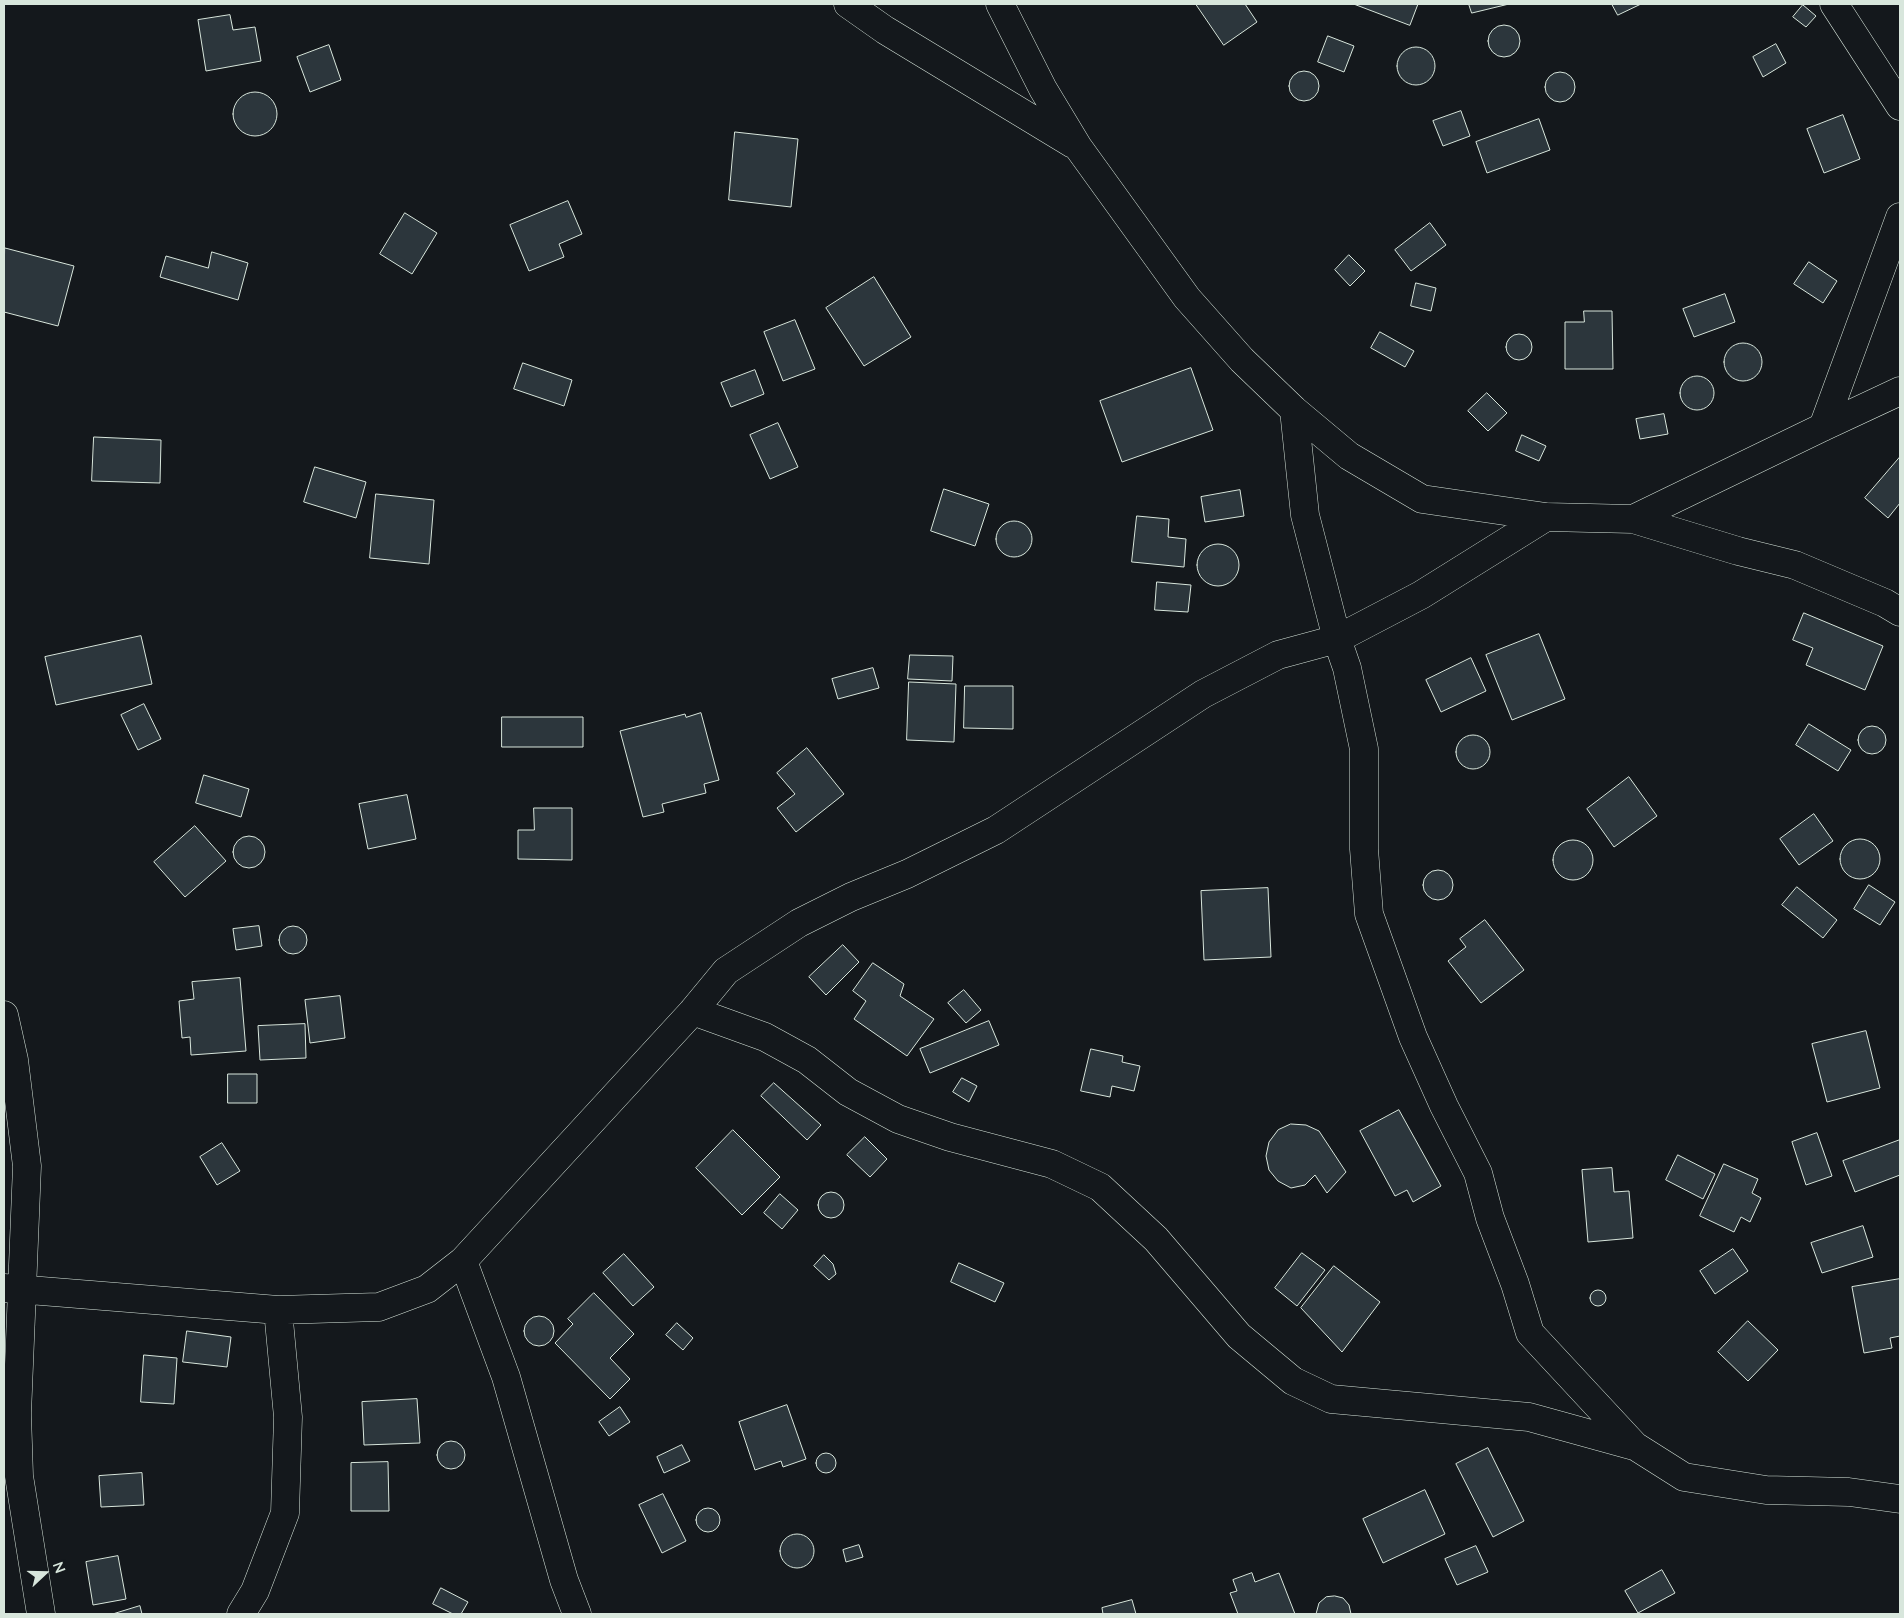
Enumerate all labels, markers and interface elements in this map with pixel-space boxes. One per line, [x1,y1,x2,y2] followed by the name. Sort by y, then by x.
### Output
[20,1548,70,1598] north arrow
[50,1559,69,1576] text: N

